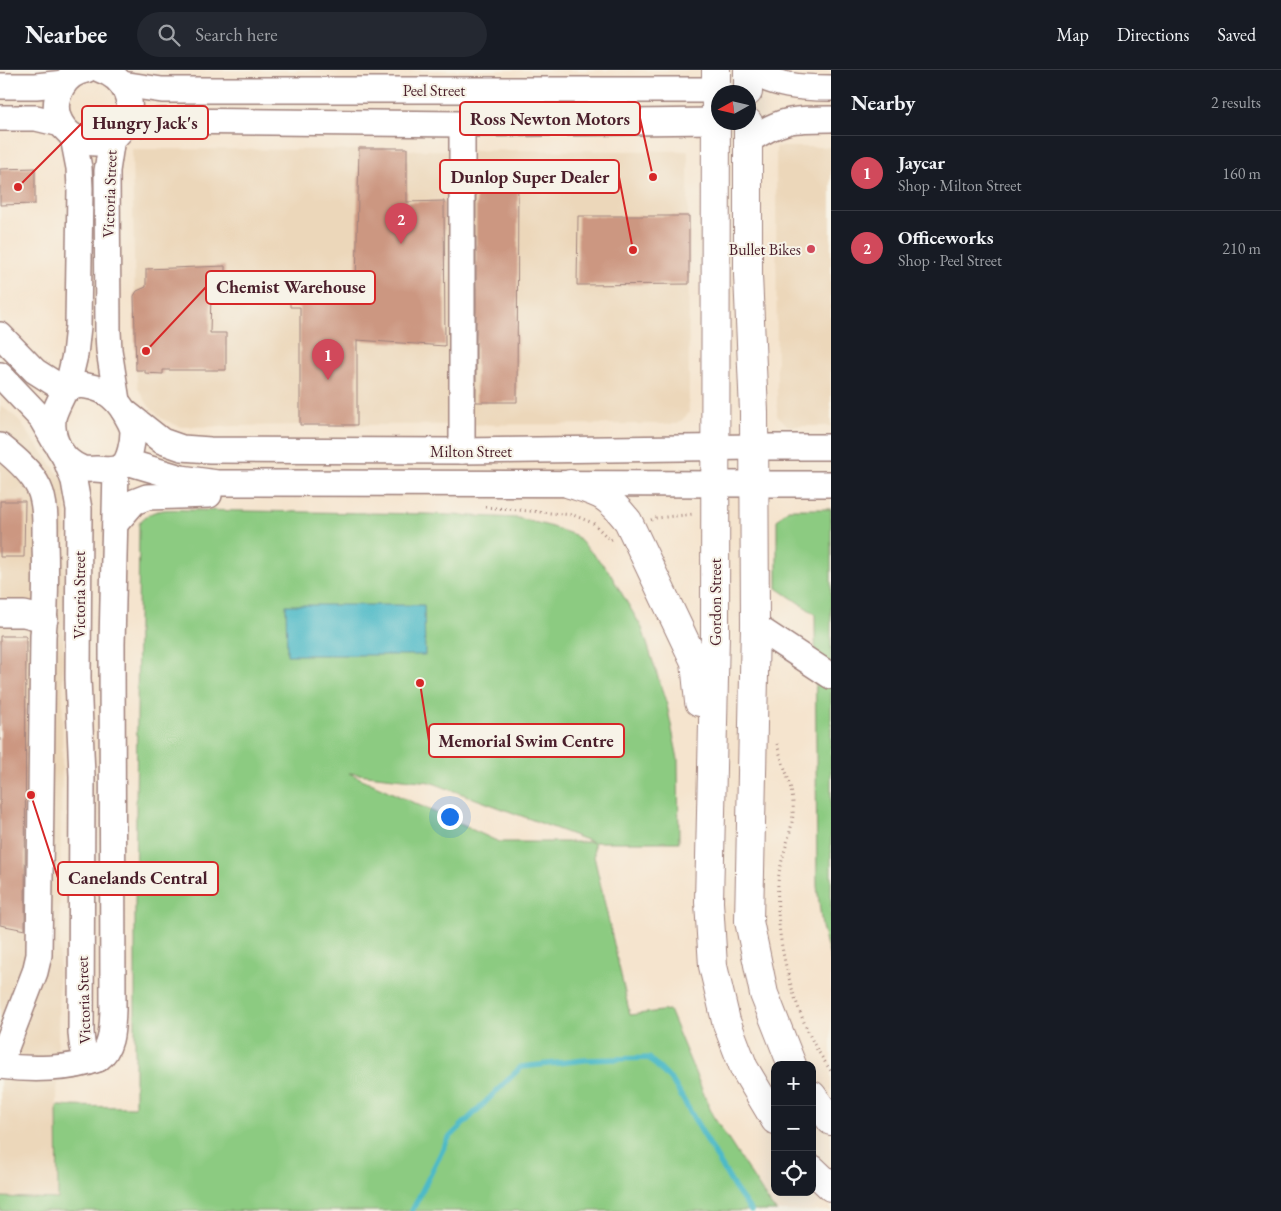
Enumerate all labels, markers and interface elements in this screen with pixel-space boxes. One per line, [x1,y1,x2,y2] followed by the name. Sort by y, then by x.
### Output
[137,12,487,57] search box
[25,19,107,50] text: Nearbee
[155,21,183,49] icon: search
[195,22,278,47] text: Search here
[1057,23,1089,46] text: Map
[1117,23,1189,46] text: Directions
[1217,23,1256,46] text: Saved
[403,80,465,101] street label: Peel Street
[711,85,756,130] north arrow
[851,89,915,116] text: Nearby
[1211,92,1261,113] text: 2 results
[460,102,640,135] callout: Ross Newton Motors
[82,106,208,139] callout: Hungry Jack's
[470,107,630,130] text: Ross Newton Motors
[92,111,198,134] text: Hungry Jack's
[97,150,122,238] street label: Victoria Street
[898,150,945,175] text: Jaycar
[440,160,619,193] callout: Dunlop Super Dealer
[863,163,871,184] text: 1
[1222,163,1261,184] text: 160 m
[451,165,610,188] text: Dunlop Super Dealer
[898,175,1021,196] text: Shop · Milton Street
[385,203,417,244] pin: 2
[898,225,993,250] text: Officeworks
[863,238,871,259] text: 2
[1222,238,1261,259] text: 210 m
[729,239,801,260] place label: Bullet Bikes
[805,243,817,255] marker: Bullet Bikes
[898,250,1002,271] text: Shop · Peel Street
[206,271,375,304] callout: Chemist Warehouse
[216,275,366,298] text: Chemist Warehouse
[312,339,344,380] pin: 1
[430,441,512,462] street label: Milton Street
[69,551,90,639] street label: Victoria Street
[705,558,726,646] street label: Gordon Street
[429,724,624,757] callout: Memorial Swim Centre
[438,729,614,752] text: Memorial Swim Centre
[437,804,463,830] your location
[58,862,218,895] callout: Canelands Central
[68,866,208,889] text: Canelands Central
[71,956,96,1044] street label: Victoria Street
[771,1061,816,1196] map controls
[771,1061,816,1106] button: +
[771,1106,816,1151] button: −
[771,1151,816,1196] button: locate

